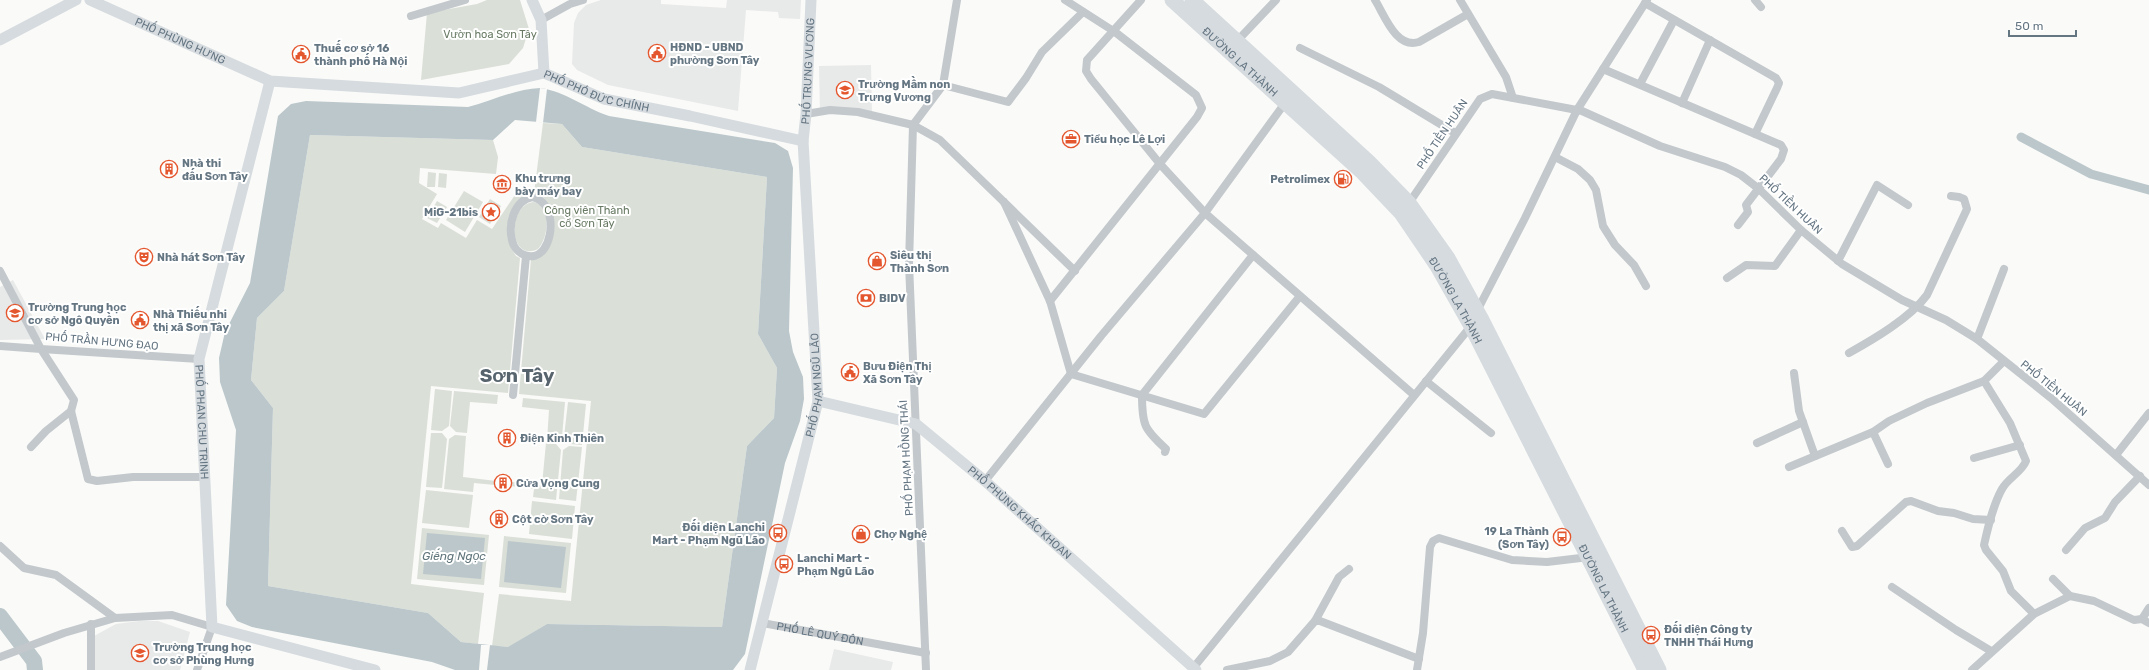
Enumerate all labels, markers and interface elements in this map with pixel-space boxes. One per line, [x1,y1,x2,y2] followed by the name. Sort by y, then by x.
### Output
[2009,12,2076,38] scale bar
[133,15,227,67] street label: PHỐ PHÙNG HƯNG
[798,18,817,125] street label: PHỐ TRƯNG VƯƠNG
[2015,19,2043,33] text: 50 m
[1199,25,1280,100] street label: ĐƯỜNG LA THÀNH
[443,28,537,41] park label: Vườn hoa Sơn Tây
[314,40,407,68] place label: Thuế cơ sở 16 thành phố Hà Nội
[670,41,760,67] place label: HĐND - UBND phường Sơn Tây
[647,43,667,63] public building icon: HĐND - UBND phường Sơn Tây
[291,44,311,64] public building icon: Thuế cơ sở 16 thành phố Hà Nội
[542,68,650,115] street label: PHỐ PHÓ ĐỨC CHÍNH
[858,76,950,104] place label: Trường Mầm non Trưng Vương
[835,80,855,100] school or university icon: Trường Mầm non Trưng Vương
[1413,96,1471,172] street label: PHỐ TIỀN HUÂN
[1061,129,1081,149] office icon: Tiểu học Lê Lợi
[1084,133,1165,146] place label: Tiểu học Lê Lợi
[182,157,248,183] place label: Nhà thi đấu Sơn Tây
[159,159,179,179] building icon: Nhà thi đấu Sơn Tây
[1333,169,1353,189] fuel station icon: Petrolimex
[1756,170,1826,237] street label: PHỐ TIỀN HUÂN
[515,172,582,198] place label: Khu trưng bày máy bay
[1270,173,1331,186] place label: Petrolimex
[492,174,512,194] museum icon: Khu trưng bày máy bay
[481,202,501,222] place icon: MiG-21bis
[544,204,630,230] park label: Công viên Thành cổ Sơn Tây
[424,206,478,219] place label: MiG-21bis
[134,247,154,267] theatre icon: Nhà hát Sơn Tây
[890,249,949,275] place label: Siêu thị Thành Sơn
[157,251,246,264] place label: Nhà hát Sơn Tây
[867,251,887,271] shop icon: Siêu thị Thành Sơn
[1426,255,1485,346] street label: ĐƯỜNG LA THÀNH
[856,288,876,308] bank icon: BIDV
[879,292,906,305] place label: BIDV
[28,301,127,327] place label: Trường Trung học cơ sở Ngô Quyền
[5,303,25,323] school or university icon: Trường Trung học cơ sở Ngô Quyền
[153,306,229,334] place label: Nhà Thiếu nhi thị xã Sơn Tây
[130,310,150,330] public building icon: Nhà Thiếu nhi thị xã Sơn Tây
[45,328,159,353] street label: PHỐ TRẦN HƯNG ĐẠO
[803,333,826,439] street label: PHỐ PHẠM NGŨ LÃO
[2018,356,2091,419] street label: PHỐ TIỀN HUÂN
[863,360,932,386] place label: Bưu Điện Thị Xã Sơn Tây
[840,362,860,382] public building icon: Bưu Điện Thị Xã Sơn Tây
[192,364,211,480] street label: PHỐ PHAN CHU TRINH
[480,364,555,387] district label: Sơn Tây
[895,400,916,516] street label: PHỐ PHẠM HỒNG THÁI
[497,428,517,448] building icon: Điện Kinh Thiên
[520,432,604,445] place label: Điện Kinh Thiên
[965,463,1074,562] street label: PHỐ PHÙNG KHẮC KHOAN
[493,473,513,493] building icon: Cửa Vọng Cung
[516,477,600,490] place label: Cửa Vọng Cung
[489,509,509,529] building icon: Cột cờ Sơn Tây
[512,513,594,526] place label: Cột cờ Sơn Tây
[652,519,765,547] place label: Đối diện Lanchi Mart - Phạm Ngũ Lão
[768,523,788,543] bus stop icon: Đối diện Lanchi Mart - Phạm Ngũ Lão
[851,524,871,544] shop icon: Chợ Nghệ
[1484,525,1549,551] place label: 19 La Thành (Sơn Tây)
[1552,527,1572,547] bus stop icon: 19 La Thành (Sơn Tây)
[874,528,927,541] place label: Chợ Nghệ
[1576,542,1631,635] street label: ĐƯỜNG LA THÀNH
[422,548,486,563] water label: Giếng Ngọc
[797,552,874,578] place label: Lanchi Mart - Phạm Ngũ Lão
[774,554,794,574] bus stop icon: Lanchi Mart - Phạm Ngũ Lão
[775,620,864,648] street label: PHỐ LÊ QUÝ ĐÔN
[1664,621,1753,649] place label: Đối diện Công ty TNHH Thái Hưng
[1641,625,1661,645] bus stop icon: Đối diện Công ty TNHH Thái Hưng
[153,641,254,667] place label: Trường Trung học cơ sở Phùng Hưng
[130,643,150,663] school or university icon: Trường Trung học cơ sở Phùng Hưng

